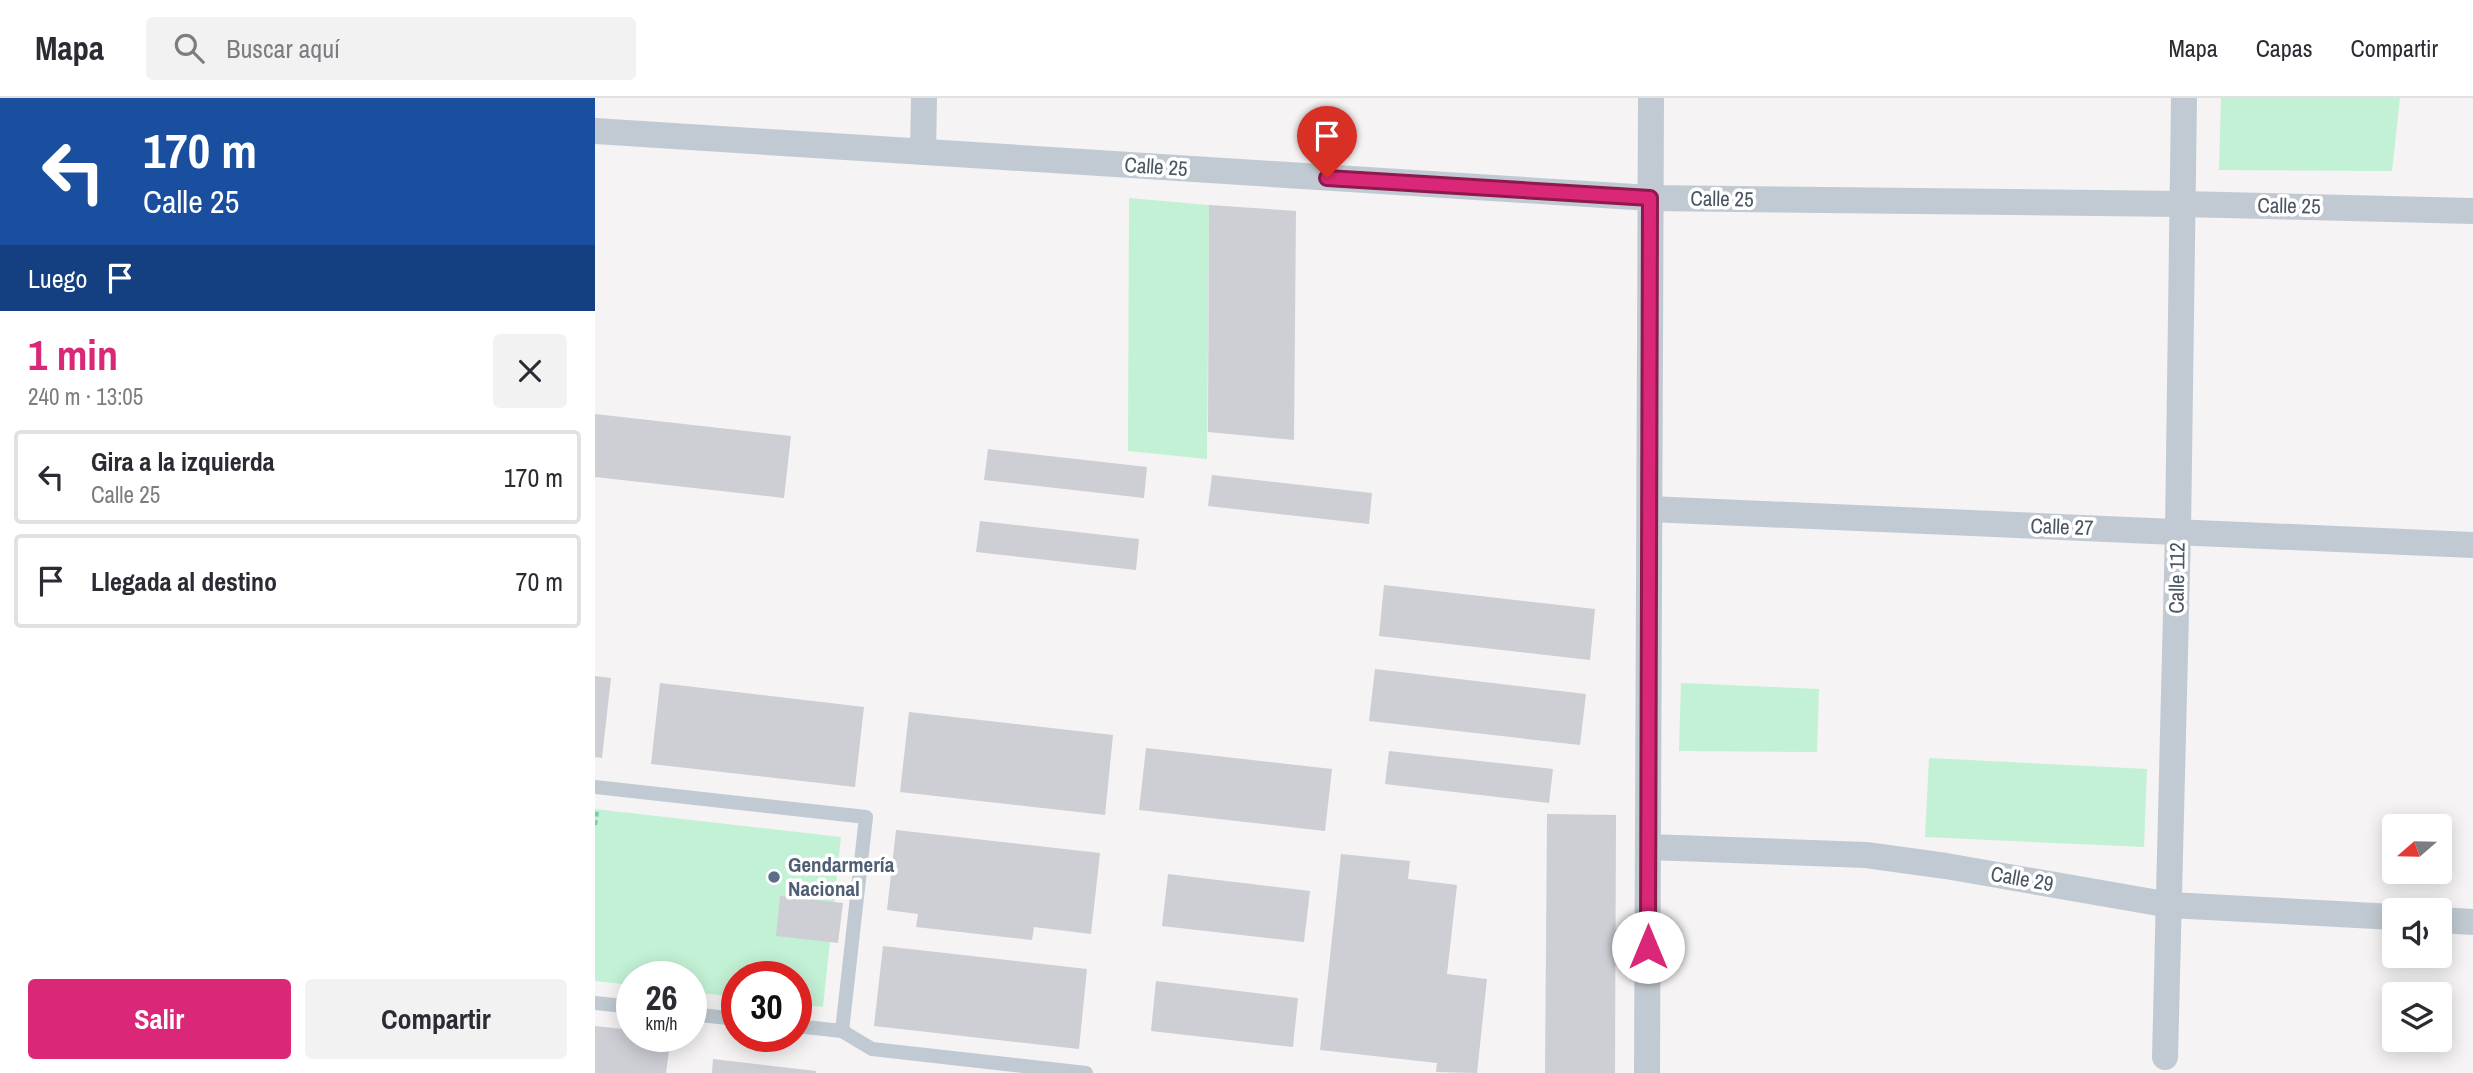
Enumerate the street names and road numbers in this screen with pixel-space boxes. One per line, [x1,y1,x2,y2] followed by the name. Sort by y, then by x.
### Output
[1124,150,1189,183] street label: Calle 25
[1690,183,1754,214] street label: Calle 25
[2257,190,2321,221] street label: Calle 25
[2030,511,2094,542] street label: Calle 27
[2161,542,2192,614] street label: Calle 112
[1988,859,2056,898] street label: Calle 29

